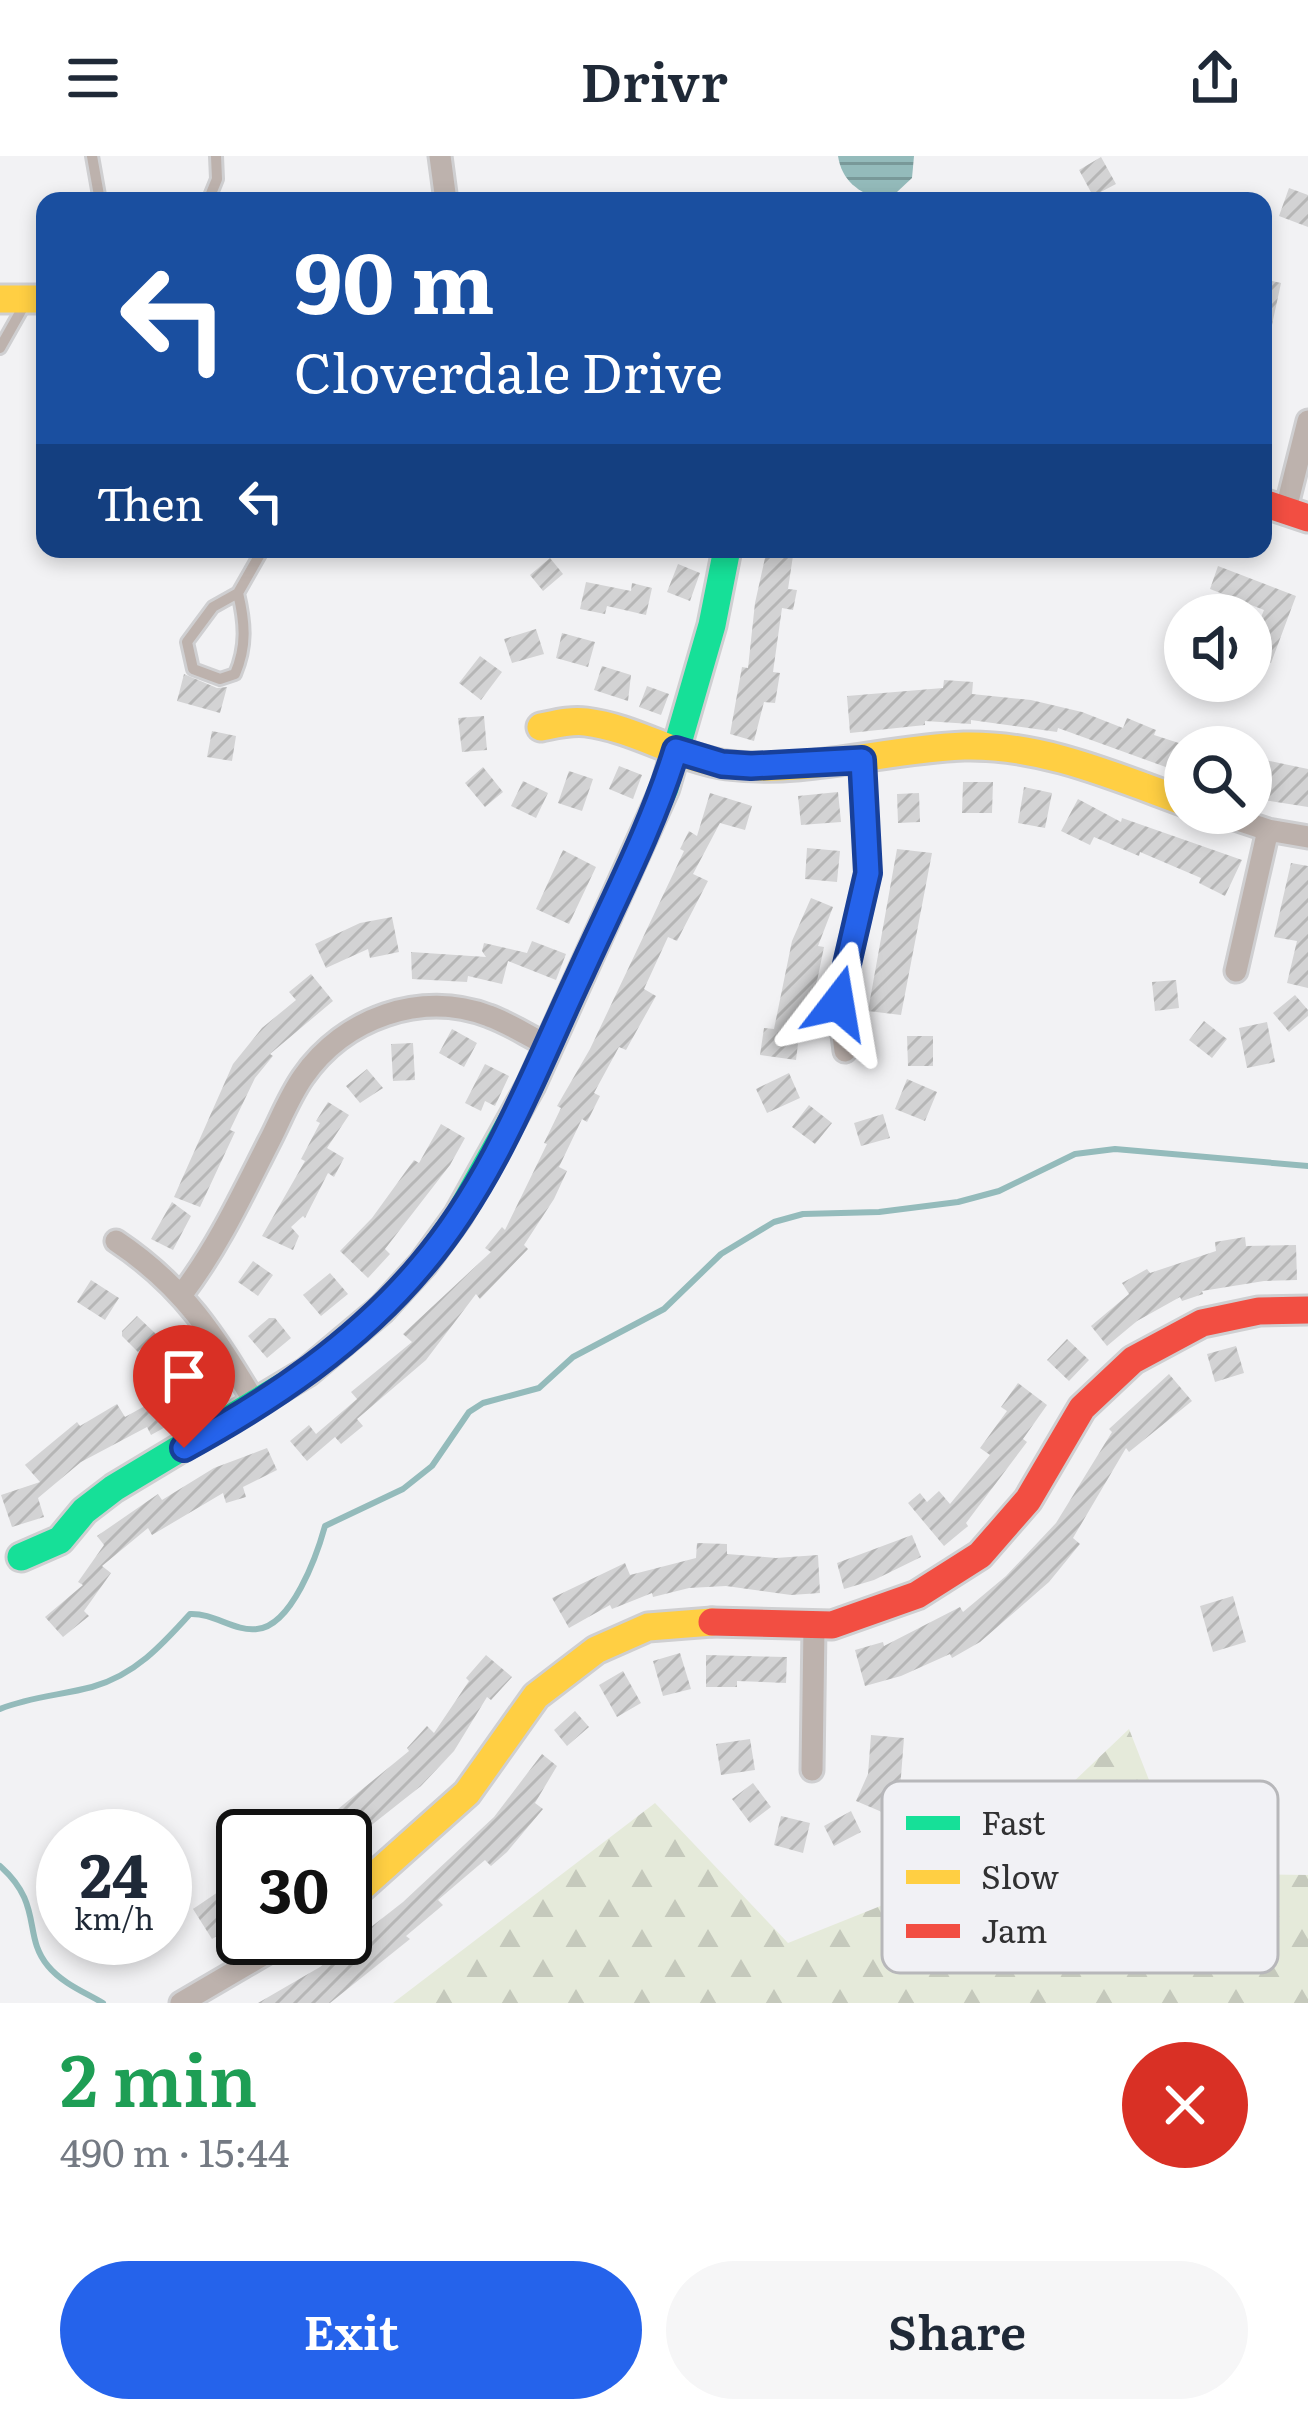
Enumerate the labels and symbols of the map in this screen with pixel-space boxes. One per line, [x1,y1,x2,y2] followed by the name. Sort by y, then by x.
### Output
[775,940,901,1066] position arrow
[133,1325,235,1448] pin
[882,1781,1278,1973] legend
[981,1796,1046,1845] text: Fast
[216,1809,372,1965] speed limit sign: 30
[981,1850,1059,1899] text: Slow
[981,1904,1048,1953] text: Jam

